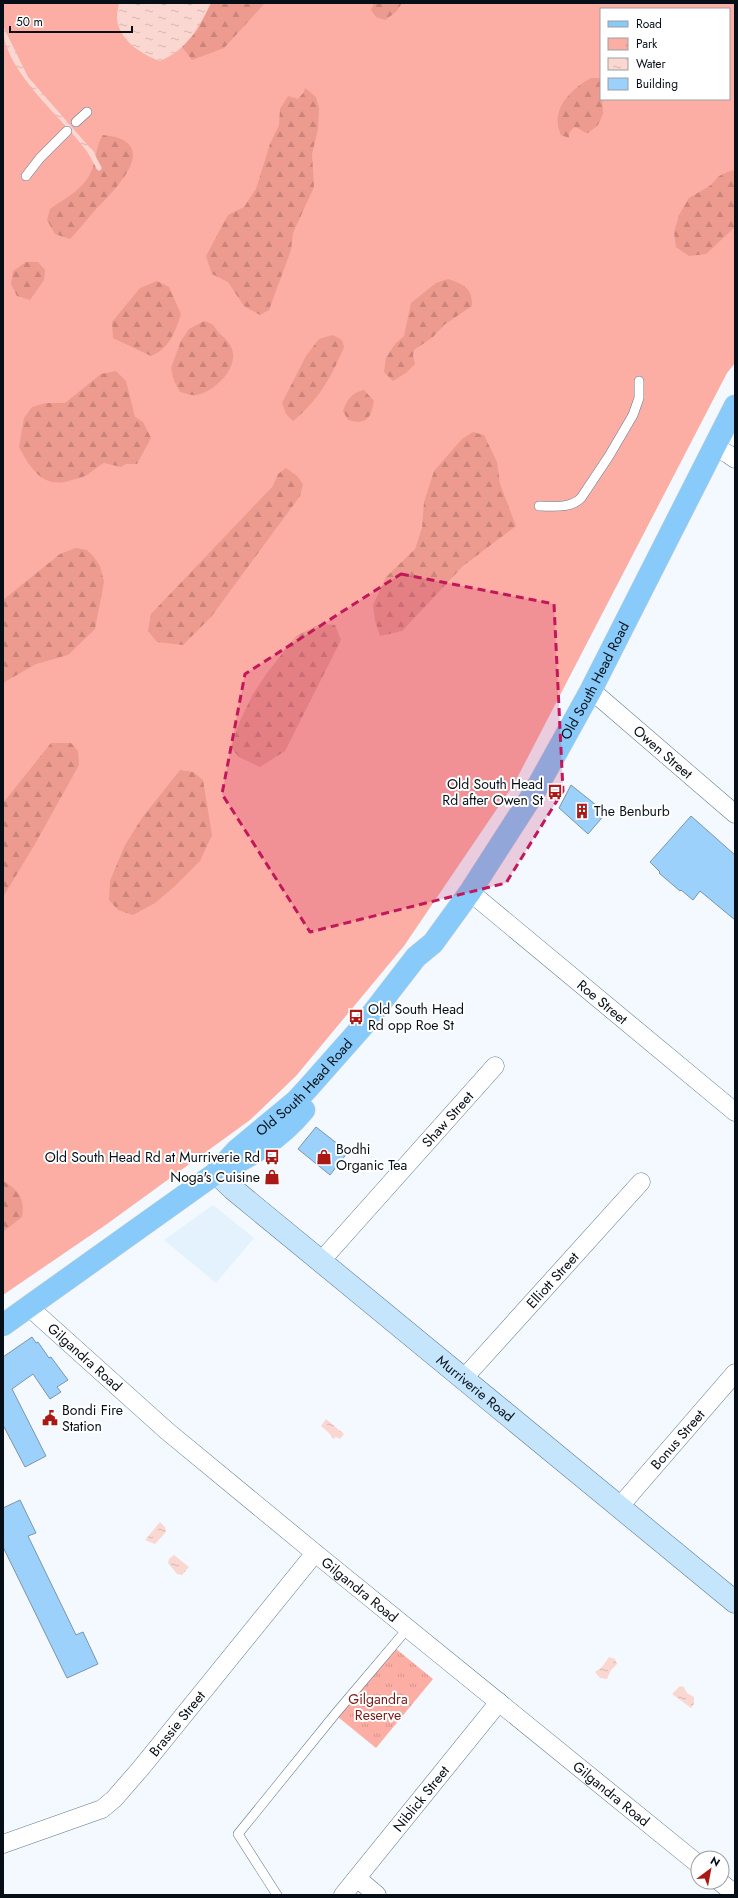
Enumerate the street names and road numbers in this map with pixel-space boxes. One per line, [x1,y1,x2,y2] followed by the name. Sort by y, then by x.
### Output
[555,618,634,743] street label: Old South Head Road
[629,721,698,784] street label: Owen Street
[573,975,632,1029] street label: Roe Street
[251,1034,357,1141] street label: Old South Head Road
[417,1086,478,1152] street label: Shaw Street
[522,1247,584,1313] street label: Elliott Street
[43,1318,126,1396] street label: Gilgandra Road
[432,1350,518,1426] street label: Murriverie Road
[646,1405,710,1474] street label: Bonus Street
[317,1552,402,1627] street label: Gilgandra Road
[144,1686,210,1761] street label: Brassie Street
[569,1756,654,1831] street label: Gilgandra Road
[388,1761,454,1836] street label: Niblick Street

